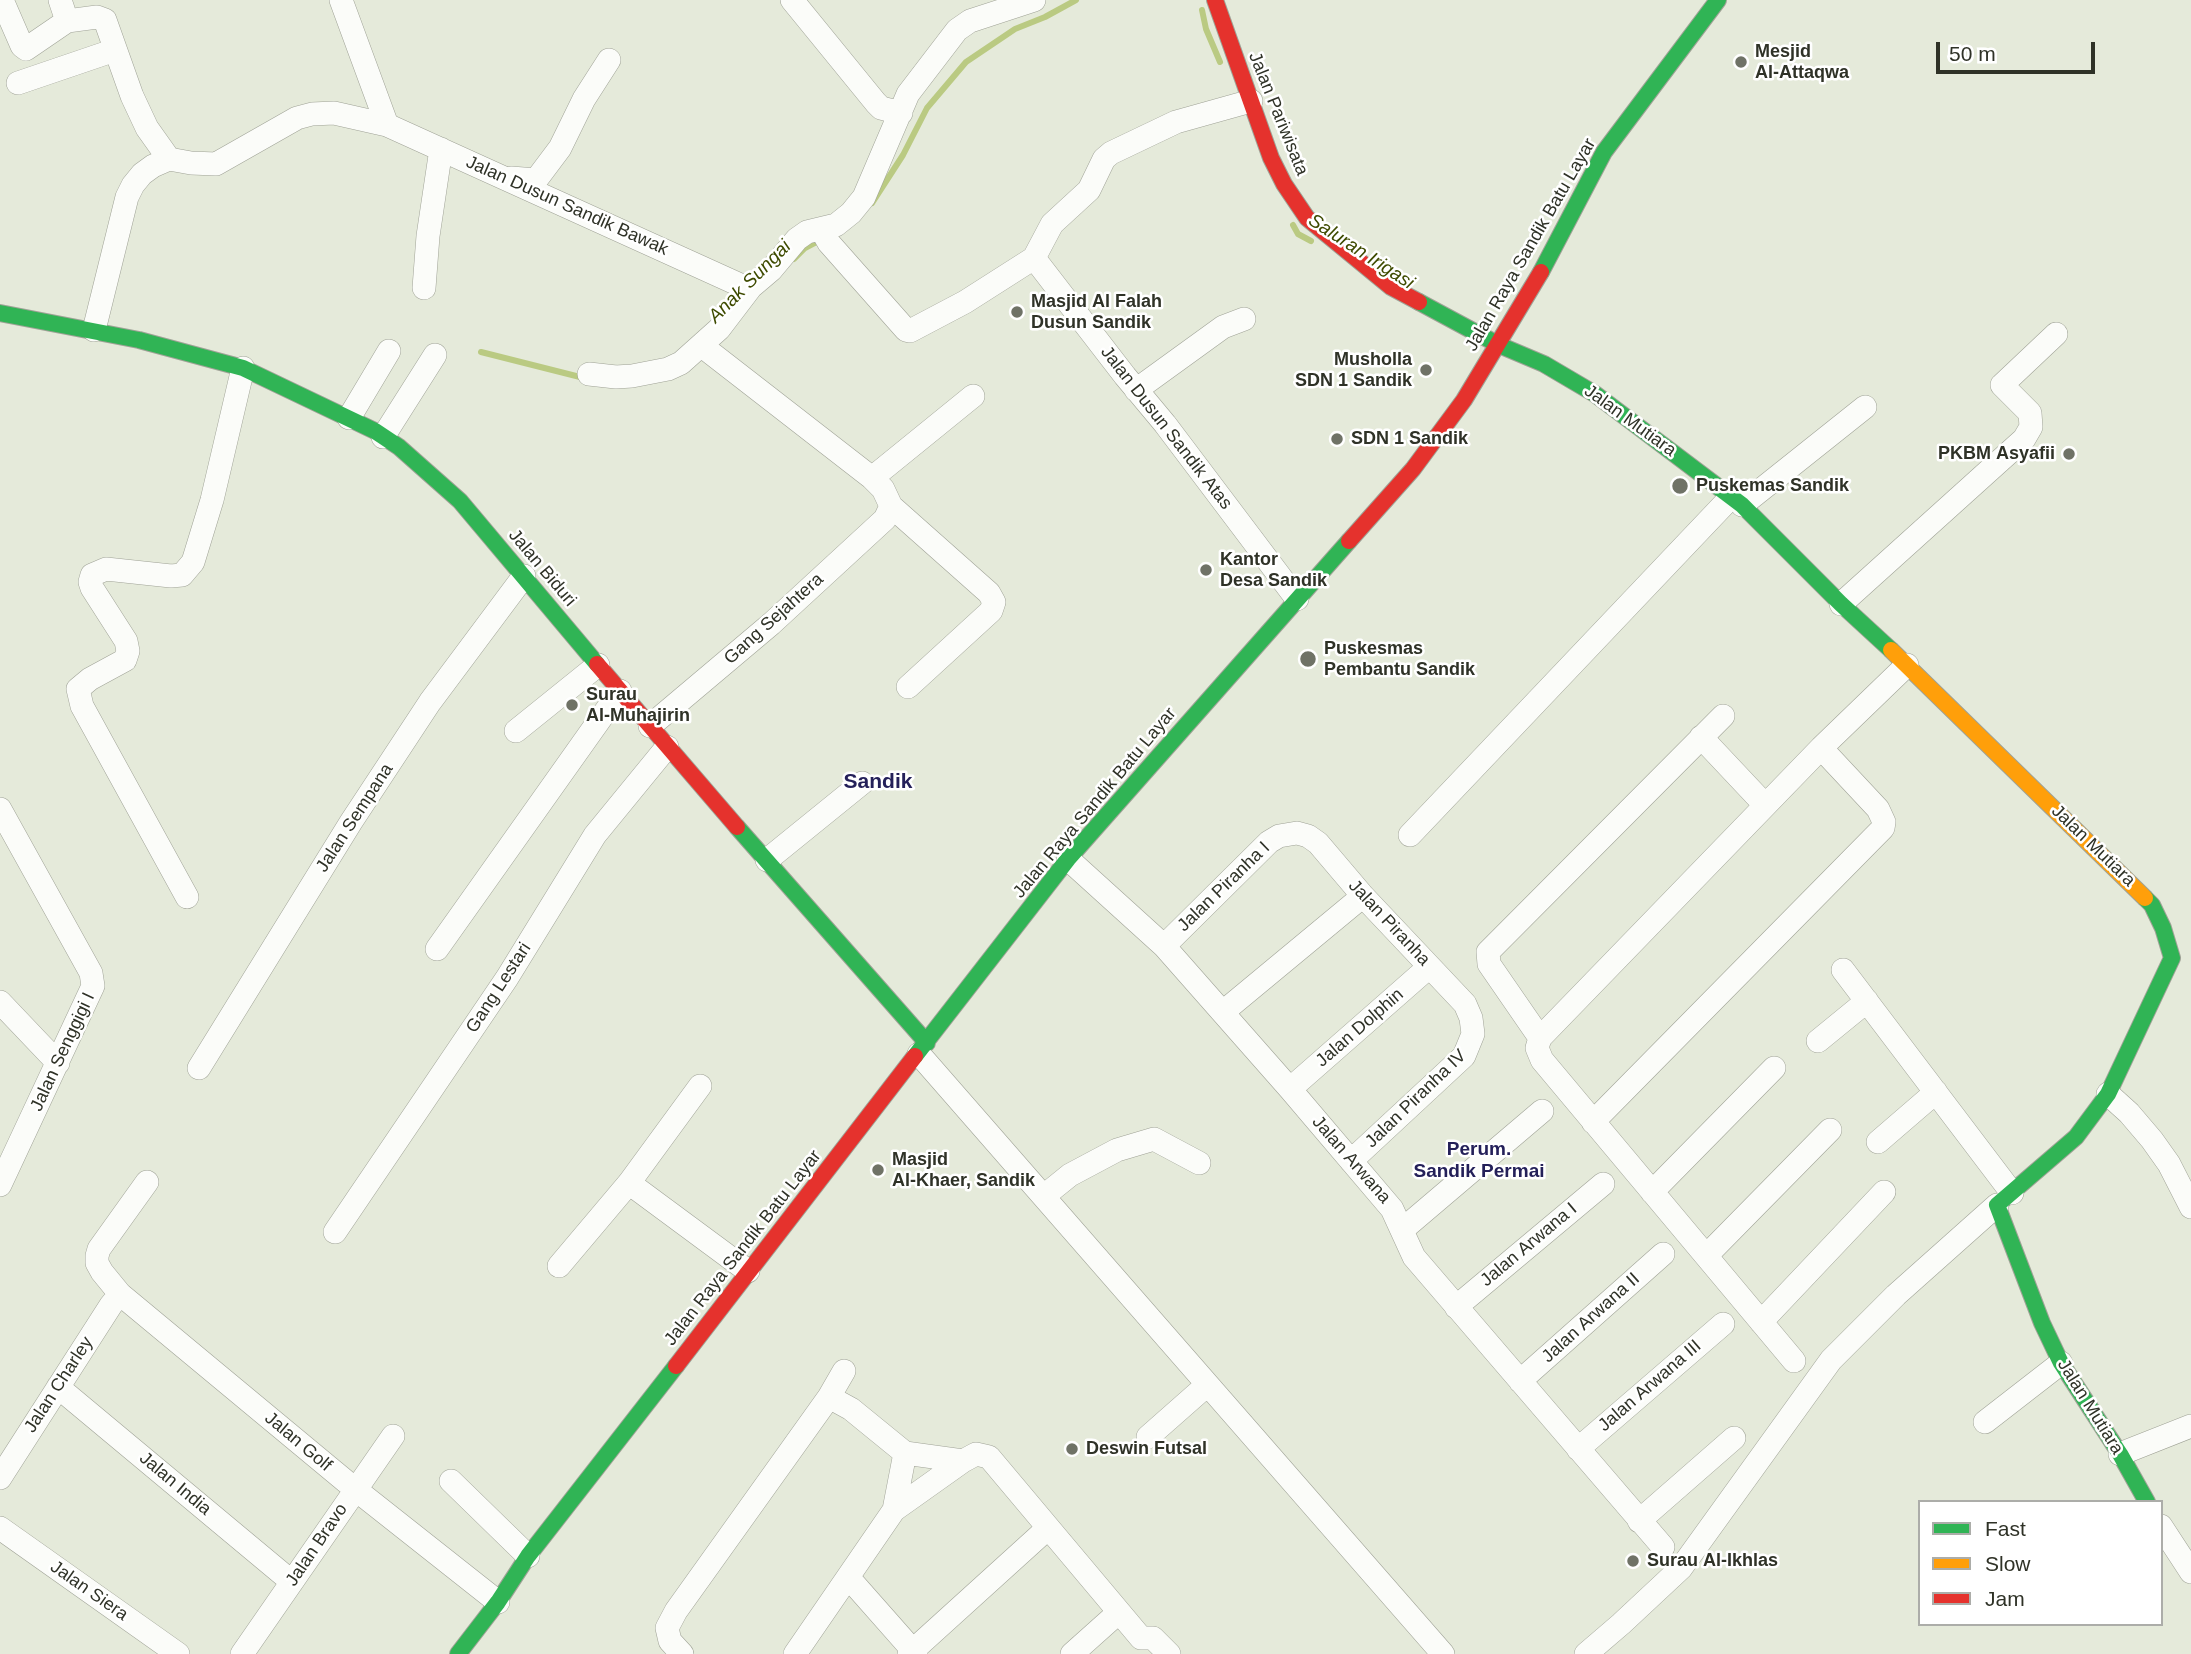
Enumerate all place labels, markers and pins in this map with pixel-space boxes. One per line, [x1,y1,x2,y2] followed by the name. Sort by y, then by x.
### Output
[1755,41,1849,84] place label: Mesjid Al-Attaqwa
[1733,54,1749,70] marker: Mesjid Al-Attaqwa
[1031,291,1162,334] place label: Masjid Al Falah Dusun Sandik
[1009,304,1025,320] marker: Masjid Al Falah Dusun Sandik
[1295,349,1412,392] place label: Musholla SDN 1 Sandik
[1418,362,1434,378] marker: Musholla SDN 1 Sandik
[1351,428,1468,450] place label: SDN 1 Sandik
[1329,431,1345,447] marker: SDN 1 Sandik
[1938,443,2055,465] place label: PKBM Asyafii
[2061,446,2077,462] marker: PKBM Asyafii
[1696,475,1849,497] place label: Puskemas Sandik
[1670,476,1690,496] marker: Puskemas Sandik
[1220,549,1327,592] place label: Kantor Desa Sandik
[1198,562,1214,578] marker: Kantor Desa Sandik
[1324,638,1475,680] place label: Puskesmas Pembantu Sandik
[1298,649,1318,669] marker: Puskesmas Pembantu Sandik
[586,684,690,726] place label: Surau Al-Muhajirin
[564,697,580,713] marker: Surau Al-Muhajirin
[892,1149,1035,1192] place label: Masjid Al-Khaer, Sandik
[870,1162,886,1178] marker: Masjid Al-Khaer, Sandik
[1086,1438,1207,1460] place label: Deswin Futsal
[1064,1441,1080,1457] marker: Deswin Futsal
[1647,1550,1778,1572] place label: Surau Al-Ikhlas
[1625,1553,1641,1569] marker: Surau Al-Ikhlas

